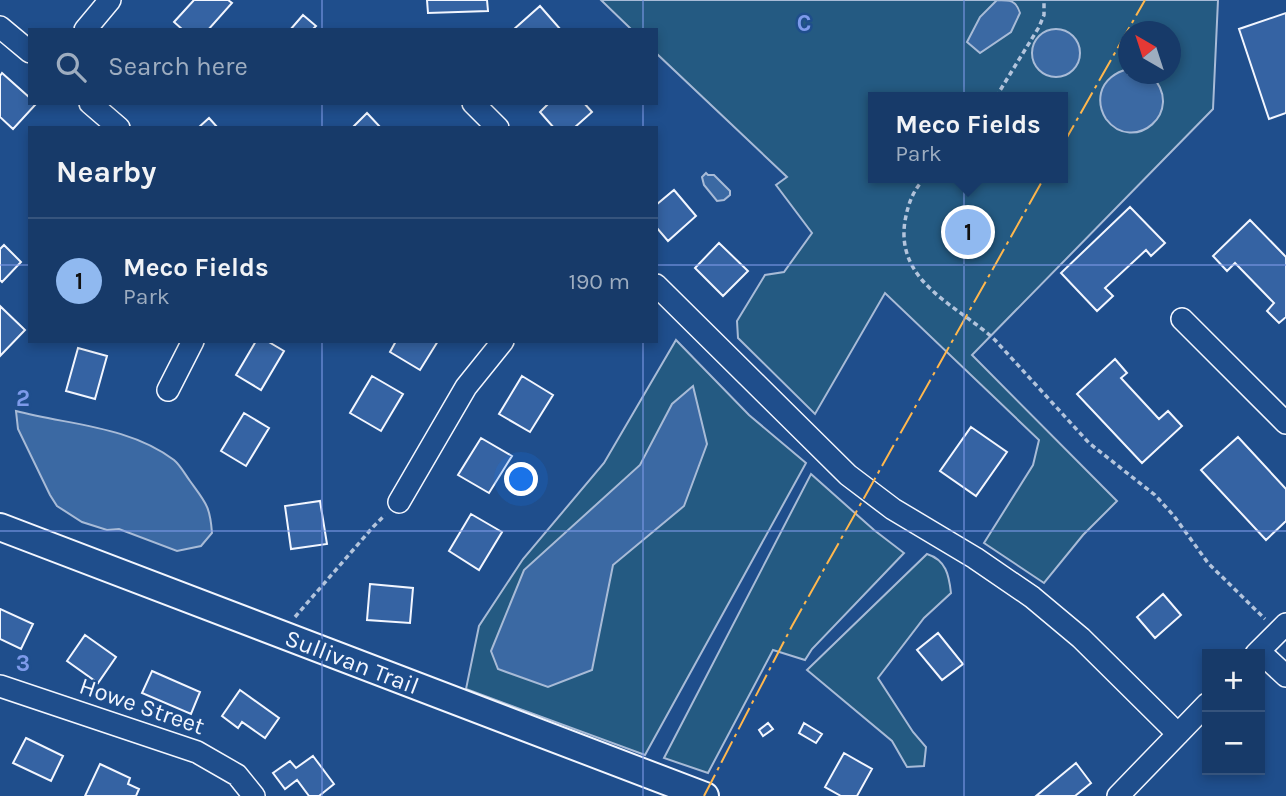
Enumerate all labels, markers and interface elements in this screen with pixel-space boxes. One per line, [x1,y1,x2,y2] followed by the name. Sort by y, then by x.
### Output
[797,10,811,37] text: C
[1118,21,1181,84] north arrow
[28,28,658,105] search box
[52,48,90,86] icon: search
[108,51,248,82] text: Search here
[868,92,1068,183] popup
[895,109,1041,140] text: Meco Fields
[895,140,942,167] text: Park
[56,154,156,190] text: Nearby
[945,206,991,258] pin: 1
[123,252,269,283] text: Meco Fields
[75,268,83,295] text: 1
[568,268,630,295] text: 190 m
[123,283,170,310] text: Park
[16,385,30,412] text: 2
[504,462,538,496] your location
[281,624,423,700] street label: Sullivan Trail
[1202,649,1265,775] map controls
[1202,649,1265,712] button: +
[16,650,30,677] text: 3
[76,672,208,740] street label: Howe Street
[1202,712,1265,775] button: −

